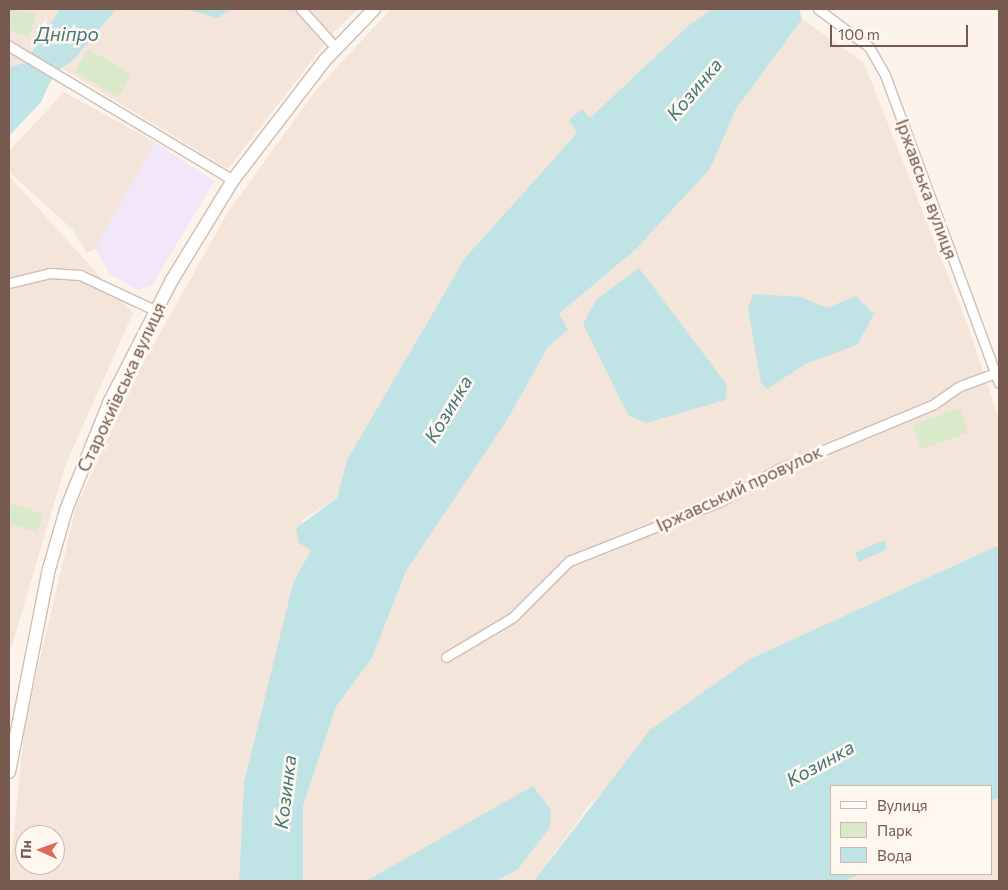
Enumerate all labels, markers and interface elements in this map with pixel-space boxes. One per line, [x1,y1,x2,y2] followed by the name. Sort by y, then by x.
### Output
[833,15,970,47] scale bar
[35,23,99,45] water label: Дніпро
[838,25,880,43] text: 100 m
[661,53,727,125] water label: Козинка
[892,116,962,262] street label: Іржавська вулиця
[72,299,170,475] street label: Старокиївська вулиця
[419,371,477,447] water label: Козинка
[653,440,825,536] street label: Іржавський провулок
[782,735,858,791] water label: Козинка
[269,754,301,830] water label: Козинка
[830,785,993,875] legend
[877,796,928,814] text: Вулиця
[877,821,913,839] text: Парк
[15,825,65,875] north arrow
[17,840,34,859] text: Пн
[877,846,912,864] text: Вода

